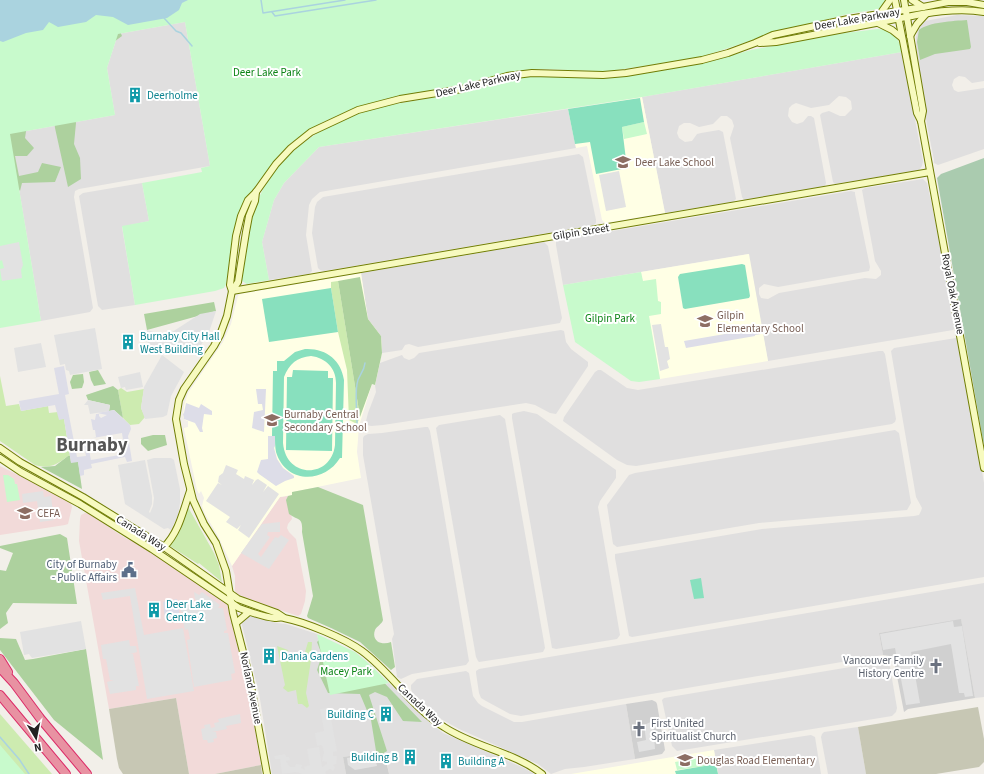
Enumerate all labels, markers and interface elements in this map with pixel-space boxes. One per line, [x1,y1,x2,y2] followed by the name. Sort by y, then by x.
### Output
[813,4,901,34] street label: Deer Lake Parkway
[233,65,302,80] park label: Deer Lake Park
[434,67,522,101] street label: Deer Lake Parkway
[126,86,144,104] building icon: Deerholme
[147,88,198,103] place label: Deerholme
[614,153,632,171] school or university icon: Deer Lake School
[635,155,714,170] place label: Deer Lake School
[552,220,611,244] street label: Gilpin Street
[938,252,968,336] street label: Royal Oak Avenue
[717,308,804,336] place label: Gilpin Elementary School
[585,311,635,326] park label: Gilpin Park
[696,312,714,330] school or university icon: Gilpin Elementary School
[140,329,220,357] place label: Burnaby City Hall West Building
[119,333,137,351] building icon: Burnaby City Hall West Building
[284,407,367,435] place label: Burnaby Central Secondary School
[263,411,281,429] school or university icon: Burnaby Central Secondary School
[56,432,128,459] district label: Burnaby
[16,504,34,522] school or university icon: CEFA
[37,506,60,521] place label: CEFA
[113,512,169,554] street label: Canada Way
[47,557,117,585] place label: City of Burnaby - Public Affairs
[120,561,138,579] public building icon: City of Burnaby - Public Affairs
[166,597,212,625] place label: Deer Lake Centre 2
[145,601,163,619] building icon: Deer Lake Centre 2
[260,647,278,665] building icon: Dania Gardens
[281,649,348,664] place label: Dania Gardens
[236,651,266,726] street label: Norland Avenue
[843,653,925,681] place label: Vancouver Family History Centre
[927,657,945,675] church icon: Vancouver Family History Centre
[320,664,372,679] park label: Macey Park
[394,680,446,730] street label: Canada Way
[377,705,395,723] building icon: Building C
[327,707,374,722] place label: Building C
[651,716,736,744] place label: First United Spiritualist Church
[16,718,56,758] north arrow
[630,720,648,738] church icon: First United Spiritualist Church
[33,739,43,755] text: N
[401,748,419,766] building icon: Building B
[351,750,399,765] place label: Building B
[676,751,694,769] school or university icon: Douglas Road Elementary
[437,752,455,770] building icon: Building A
[697,753,815,768] place label: Douglas Road Elementary
[458,754,505,769] place label: Building A

